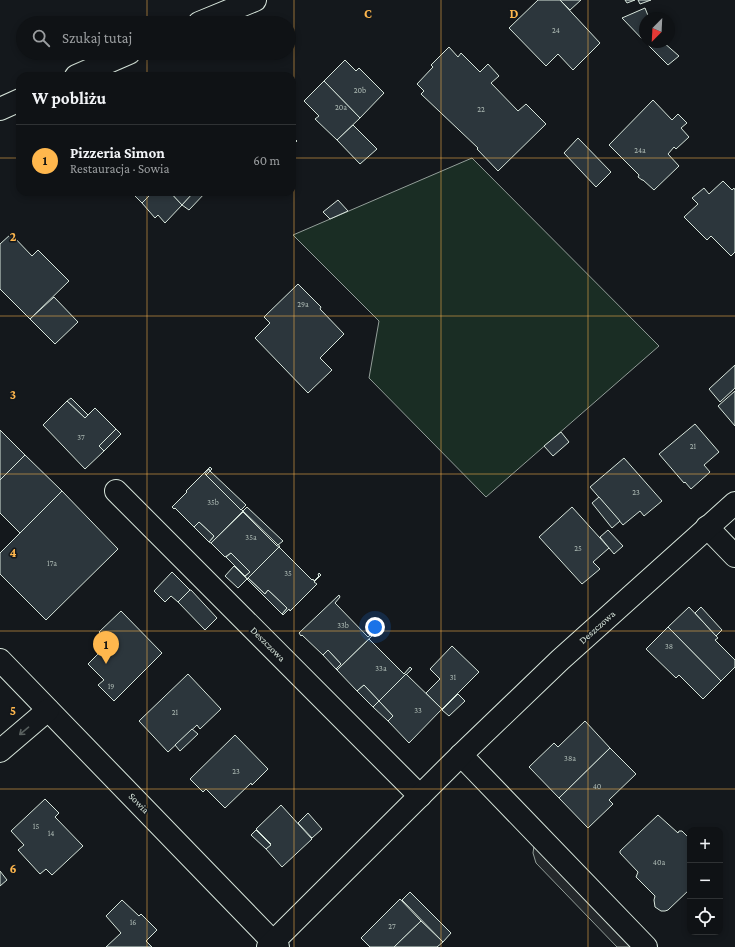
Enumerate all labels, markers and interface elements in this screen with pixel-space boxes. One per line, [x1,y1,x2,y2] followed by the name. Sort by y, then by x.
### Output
[364,6,372,21] text: C
[510,6,519,21] text: D
[639,12,675,48] north arrow
[16,16,296,60] search box
[552,26,560,35] house number: 24
[30,27,52,49] icon: search
[62,30,132,46] text: Szukaj tutaj
[354,86,366,95] house number: 20b
[32,89,106,108] text: W pobliżu
[335,103,347,112] house number: 20a
[477,105,485,114] house number: 22
[70,145,165,161] text: Pizzeria Simon
[634,146,646,155] house number: 24a
[43,153,47,168] text: 1
[253,153,280,168] text: 60 m
[70,161,170,176] text: Restauracja · Sowia
[10,229,17,244] text: 2
[297,300,309,309] house number: 29a
[10,387,16,402] text: 3
[77,433,85,442] house number: 37
[690,442,697,451] house number: 21
[632,488,640,497] house number: 23
[207,498,219,507] house number: 35b
[245,533,257,542] house number: 35a
[574,544,582,553] house number: 25
[9,545,17,560] text: 4
[47,559,57,568] house number: 17a
[284,569,292,578] house number: 35
[577,608,617,646] street label: Deszczowa
[365,617,385,637] your location
[337,621,349,630] house number: 33b
[248,624,288,664] street label: Deszczowa
[93,631,119,664] pin: 1
[665,642,673,651] house number: 38
[375,664,387,673] house number: 33a
[450,673,457,682] house number: 31
[108,682,114,691] house number: 19
[10,703,16,718] text: 5
[414,706,422,715] house number: 33
[172,708,179,717] house number: 21
[19,726,30,735] one-way arrow
[564,754,576,763] house number: 38a
[232,767,240,776] house number: 23
[593,782,602,791] house number: 40
[127,790,152,816] street label: Sowia
[33,822,39,831] house number: 15
[687,827,723,935] map controls
[687,827,723,863] button: +
[48,829,54,838] house number: 14
[653,858,665,867] house number: 40a
[9,861,17,876] text: 6
[687,863,723,899] button: −
[687,899,723,935] button: locate
[130,918,136,927] house number: 16
[388,922,396,931] house number: 27

